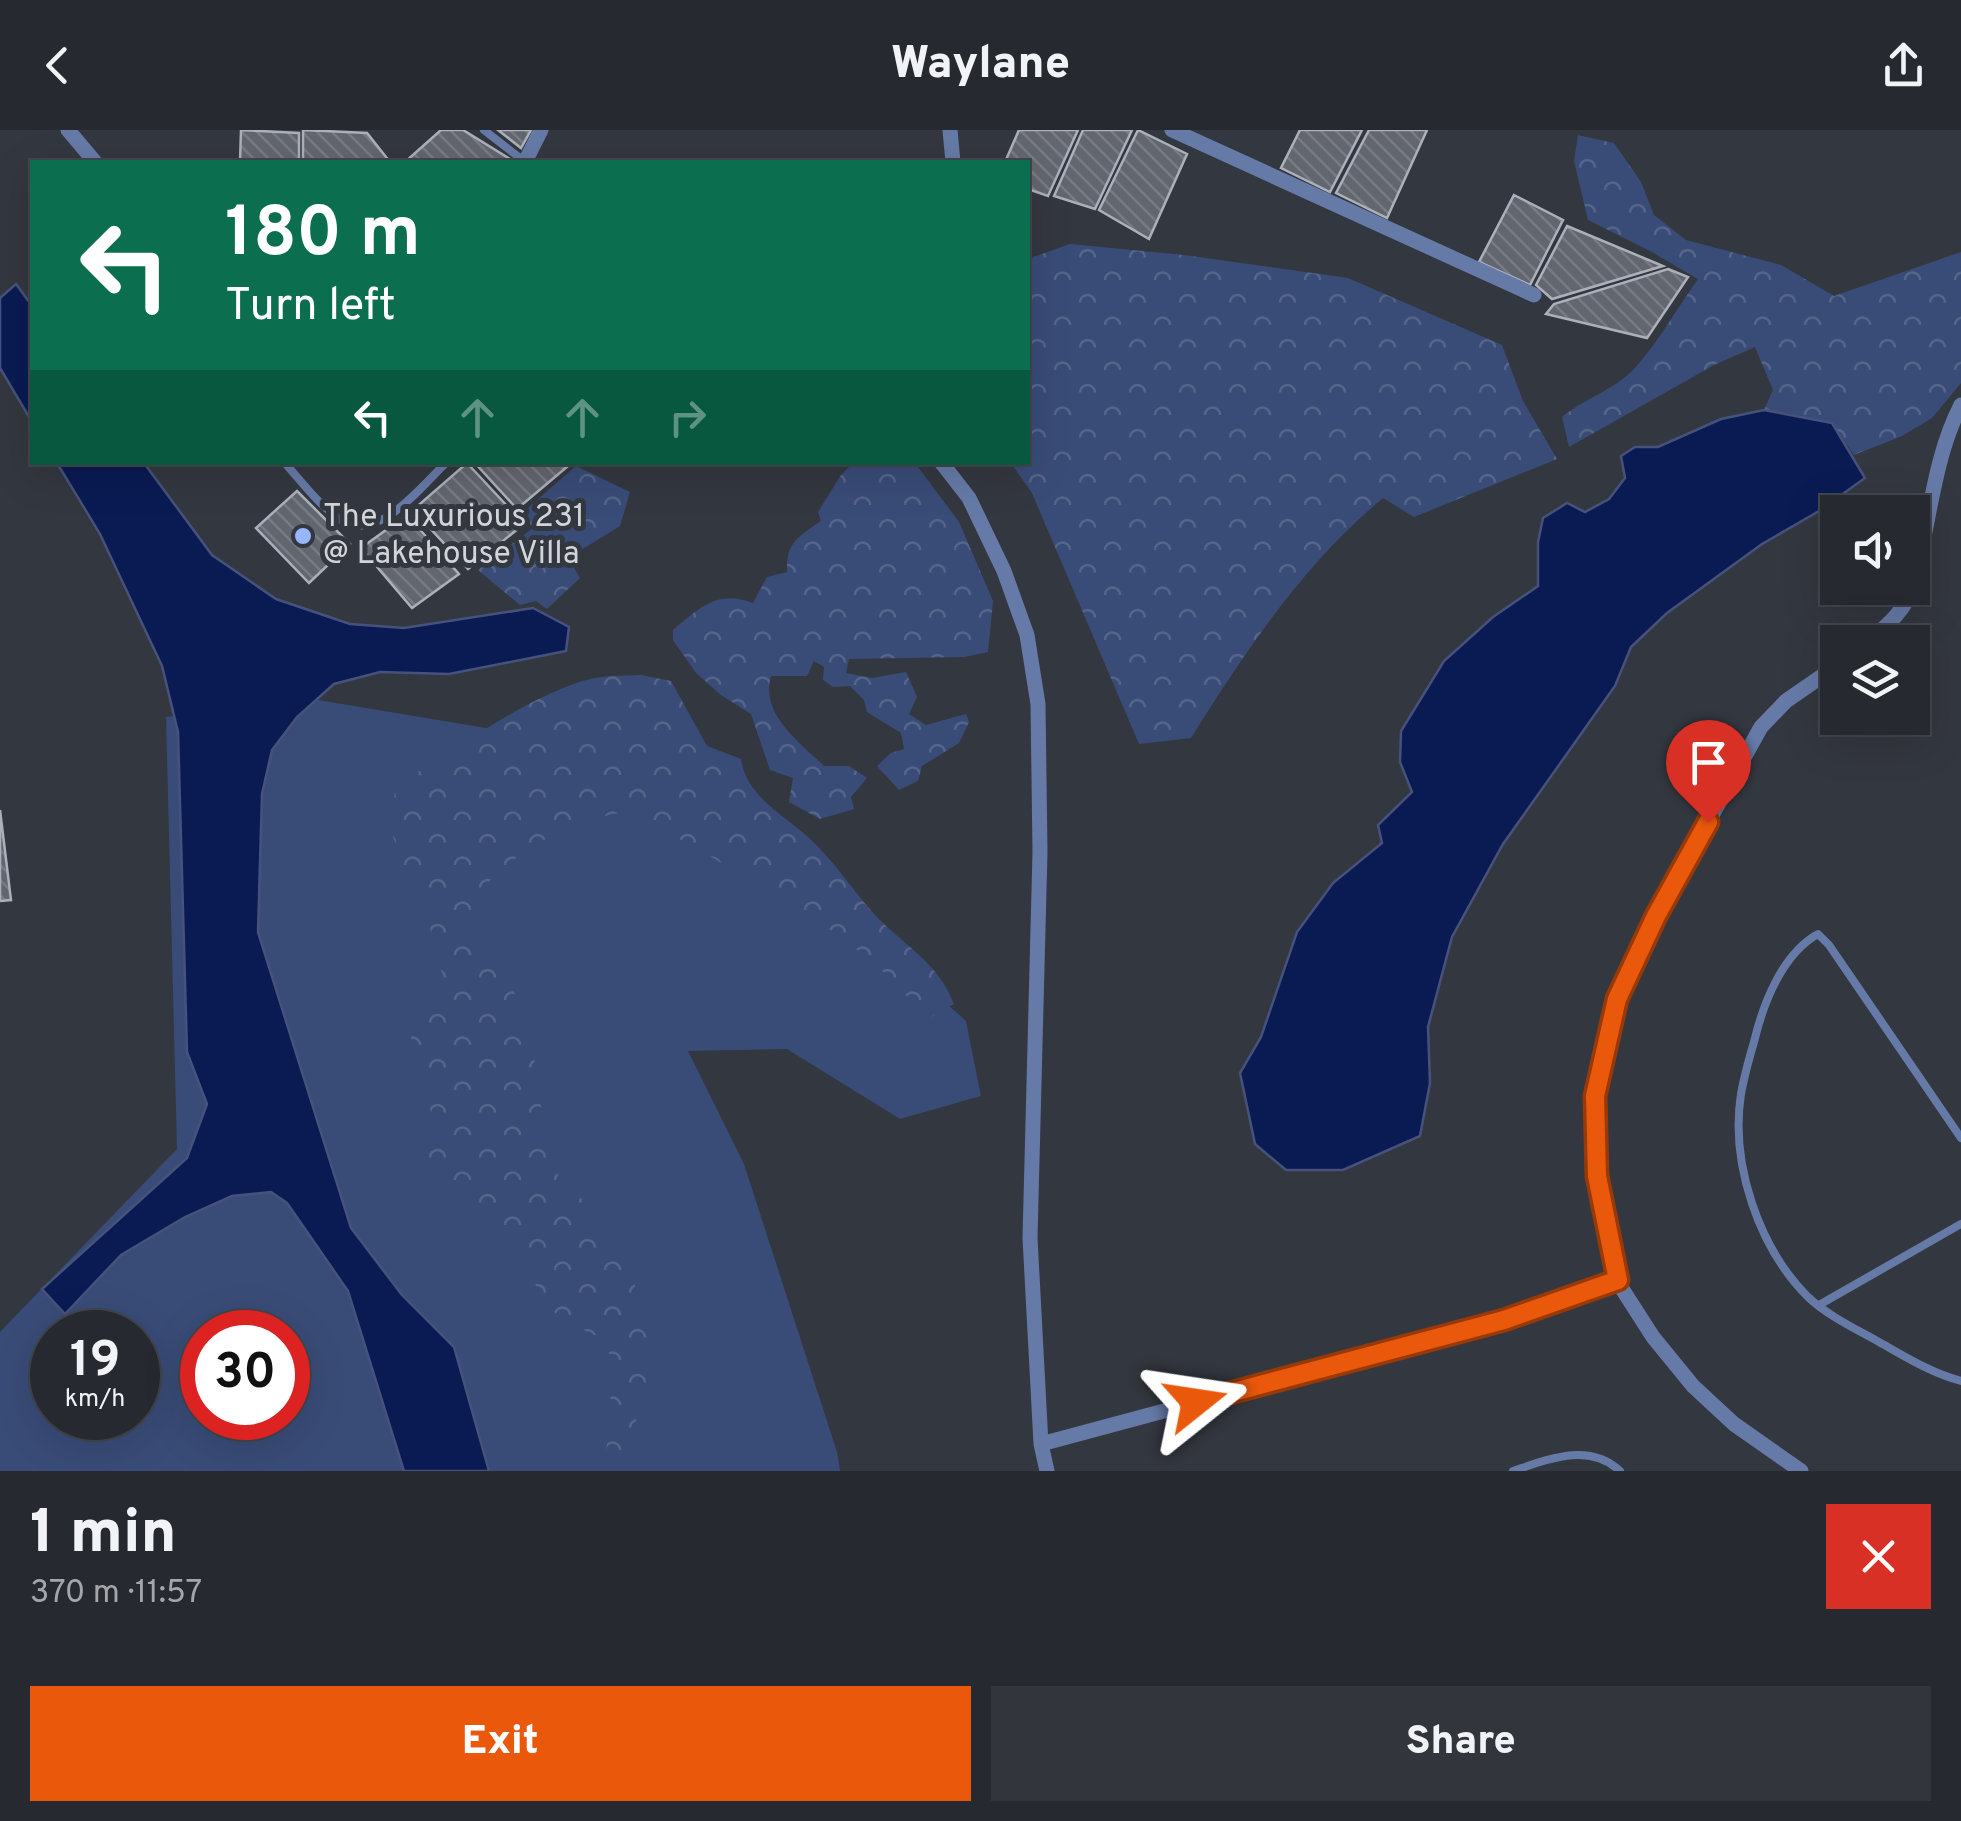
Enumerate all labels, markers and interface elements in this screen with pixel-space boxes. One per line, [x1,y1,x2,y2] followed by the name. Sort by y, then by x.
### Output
[891,37,1070,94] text: Waylane
[30,38,85,93] icon: back
[1876,38,1931,93] icon: share
[225,192,421,281] text: 180 m
[60,200,190,330] icon: left
[225,279,396,336] text: Turn left
[345,390,400,445] icon: left
[450,390,505,445] icon: ahead
[555,390,610,445] icon: ahead
[660,390,715,445] icon: right
[1820,495,1930,735] map controls
[1820,495,1930,605] button: sound
[323,498,585,575] place label: The Luxurious 231 @ Lakehouse Villa
[292,525,314,547] marker: The Luxurious 231 @ Lakehouse Villa
[1820,625,1930,735] button: layers
[1666,720,1751,823] pin
[1681,735,1736,790] icon: arrive
[180,1310,310,1440] speed limit sign: 30
[70,1331,120,1394] text: 19
[1144,1350,1248,1454] position arrow
[65,1384,125,1416] text: km/h
[30,1498,177,1574] text: 1 min
[1826,1504,1931,1609] button: close
[30,1574,202,1614] text: 370 m · 11:57
[30,1686,971,1801] button: Exit
[991,1686,1931,1801] button: Share

